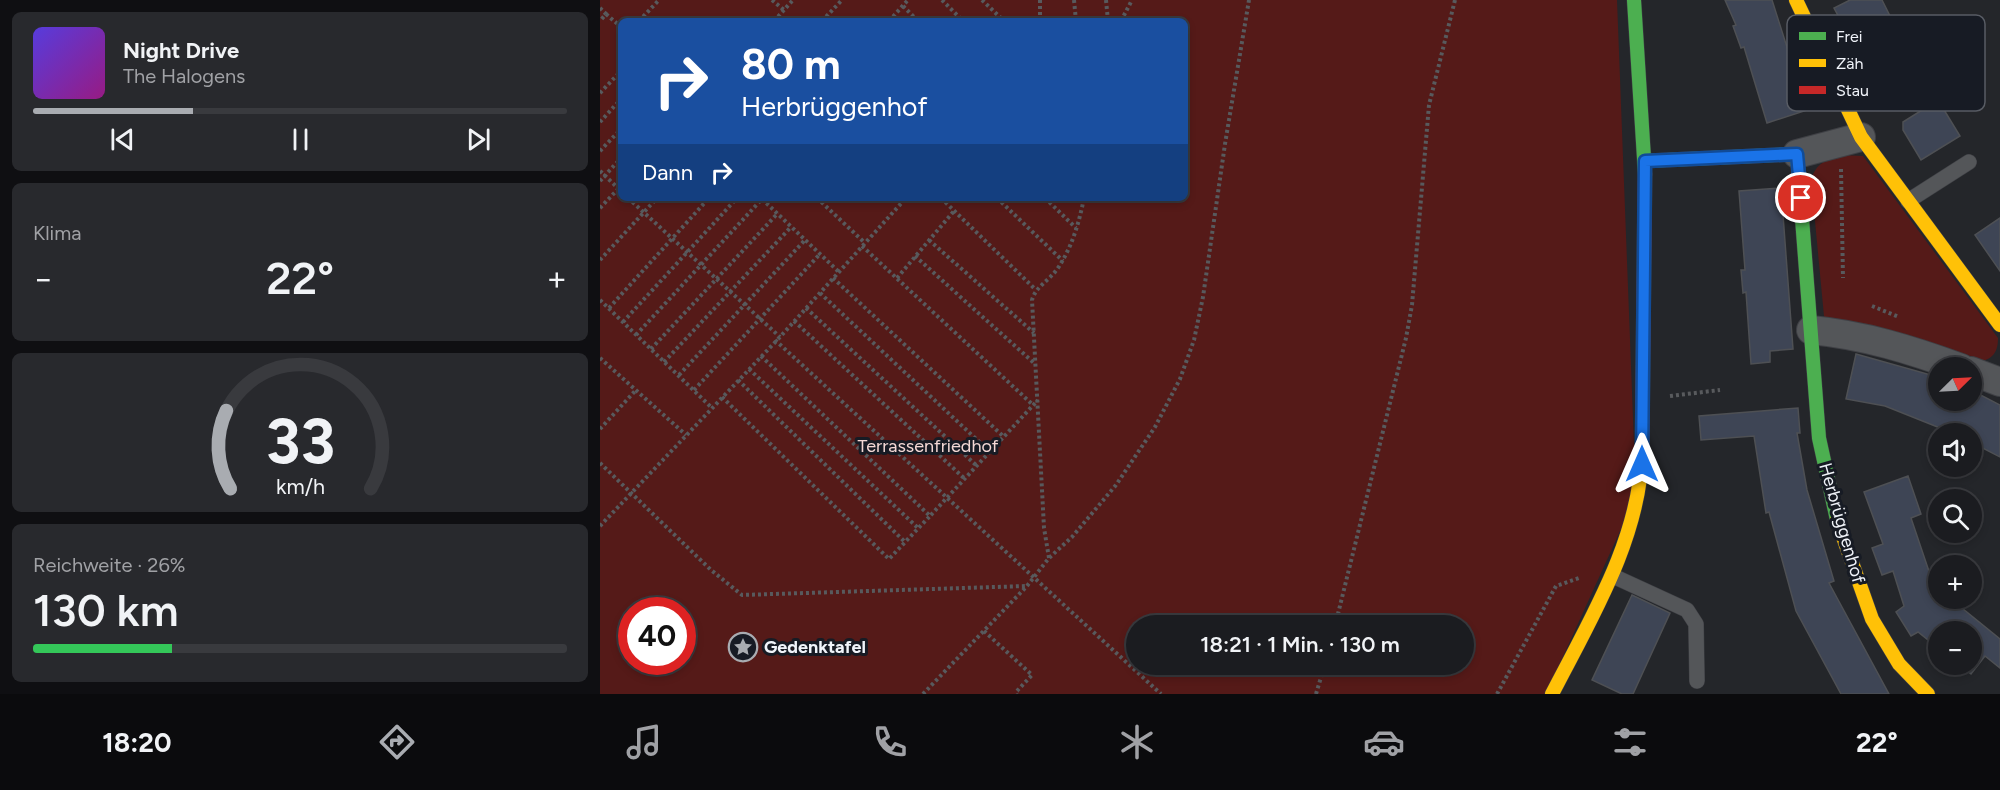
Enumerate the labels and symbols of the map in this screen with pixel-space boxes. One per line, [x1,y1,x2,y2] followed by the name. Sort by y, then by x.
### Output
[1787,15,1985,111] legend
[1836,27,1862,46] text: Frei
[1836,54,1863,73] text: Zäh
[1836,81,1869,100] text: Stau
[1775,172,1826,223] pin
[1928,357,1982,411] north arrow
[1610,432,1674,496] position arrow
[857,435,999,457] park label: Terrassenfriedhof
[1814,460,1870,586] street label: Herbrüggenhof
[618,597,696,675] speed limit sign: 40
[727,631,759,663] place icon: Gedenktafel
[764,636,866,658] place label: Gedenktafel

